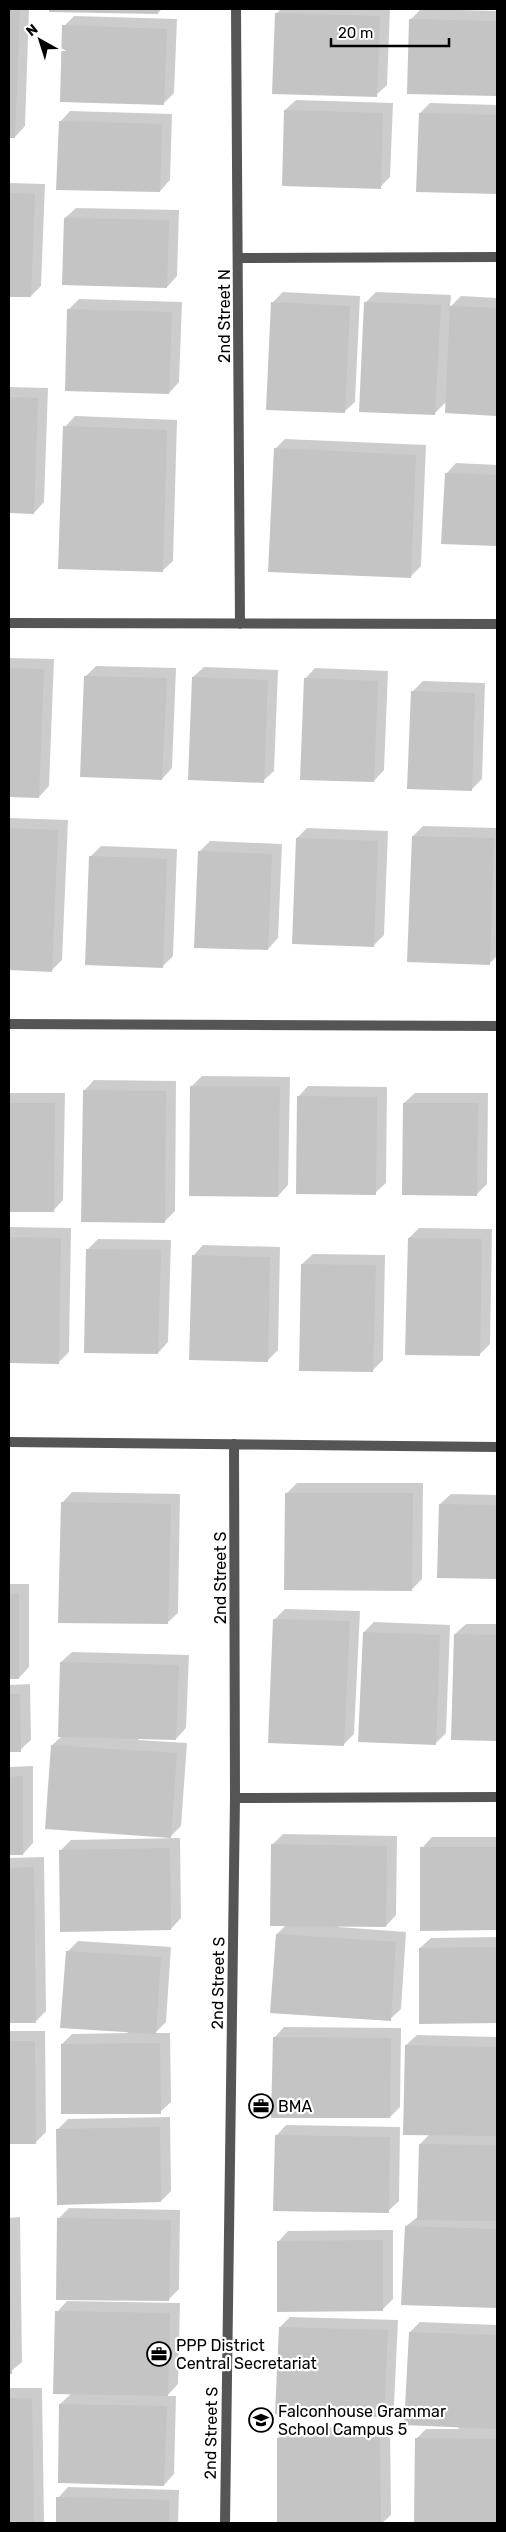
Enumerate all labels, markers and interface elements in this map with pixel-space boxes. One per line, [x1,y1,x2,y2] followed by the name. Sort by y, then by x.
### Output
[15,15,65,65] north arrow
[331,15,448,47] scale bar
[23,21,41,40] text: N
[338,24,373,42] text: 20 m
[215,269,234,363] street label: 2nd Street N
[211,1532,230,1624] street label: 2nd Street S
[208,1936,228,2029] street label: 2nd Street S
[248,2093,274,2119] office icon: BMA
[278,2097,312,2116] place label: BMA
[176,2336,317,2373] place label: PPP District Central Secretariat
[146,2341,172,2367] office icon: PPP District Central Secretariat
[201,2386,221,2479] street label: 2nd Street S
[278,2402,446,2439] place label: Falconhouse Grammar School Campus 5
[248,2407,274,2433] school or university icon: Falconhouse Grammar School Campus 5

